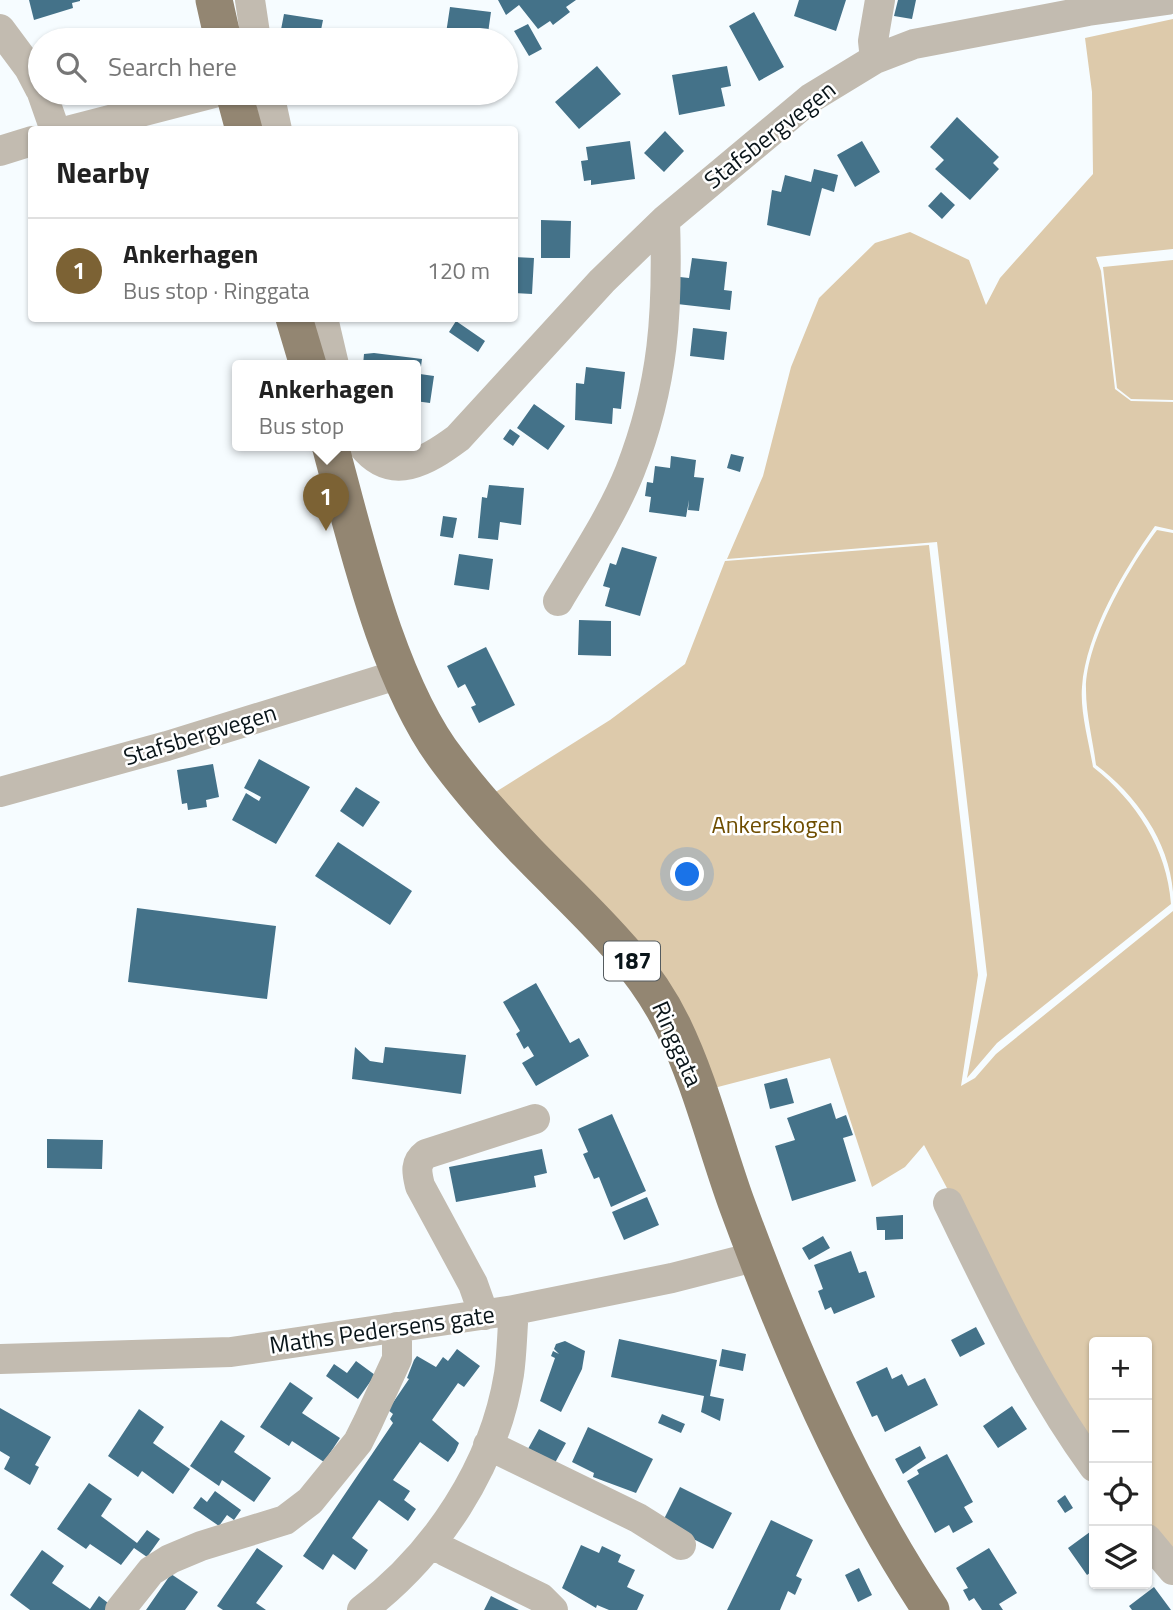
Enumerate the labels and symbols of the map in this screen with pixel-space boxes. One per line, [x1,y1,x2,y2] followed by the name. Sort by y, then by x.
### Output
[696,71,843,197] street label: Stafsbergvegen
[303,473,349,531] pin: 1
[119,694,281,774] street label: Stafsbergvegen
[711,806,843,842] park label: Ankerskogen
[670,857,704,891] your location
[604,942,660,980] road number: 187
[643,995,713,1092] street label: Ringgata
[267,1295,497,1363] street label: Maths Pedersens gate

